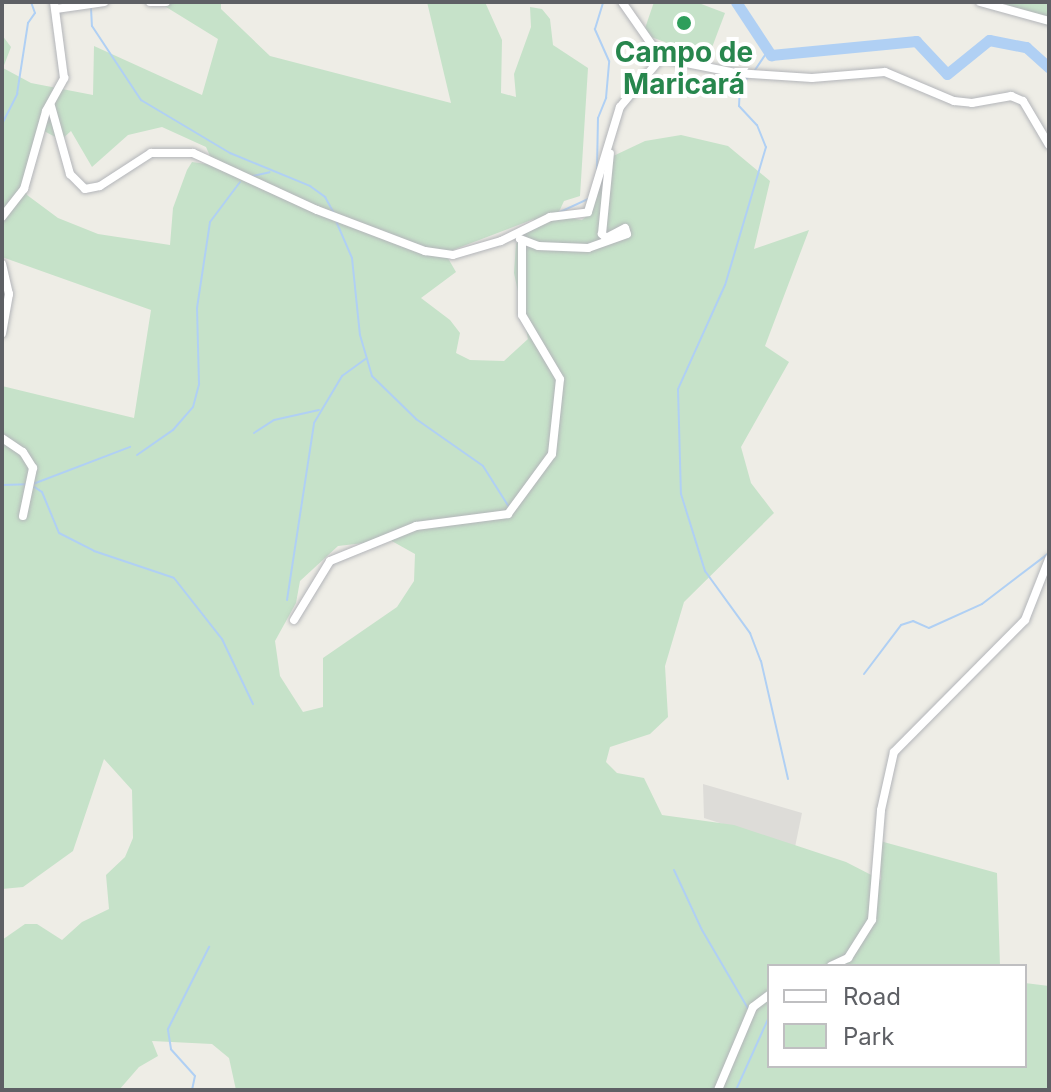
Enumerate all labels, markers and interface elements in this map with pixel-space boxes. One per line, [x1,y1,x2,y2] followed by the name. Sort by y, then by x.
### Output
[675,14,693,32] marker: Campo de Maricará
[615,35,753,101] place label: Campo de Maricará
[767,964,1027,1068] legend
[843,982,901,1011] text: Road
[843,1022,894,1051] text: Park

